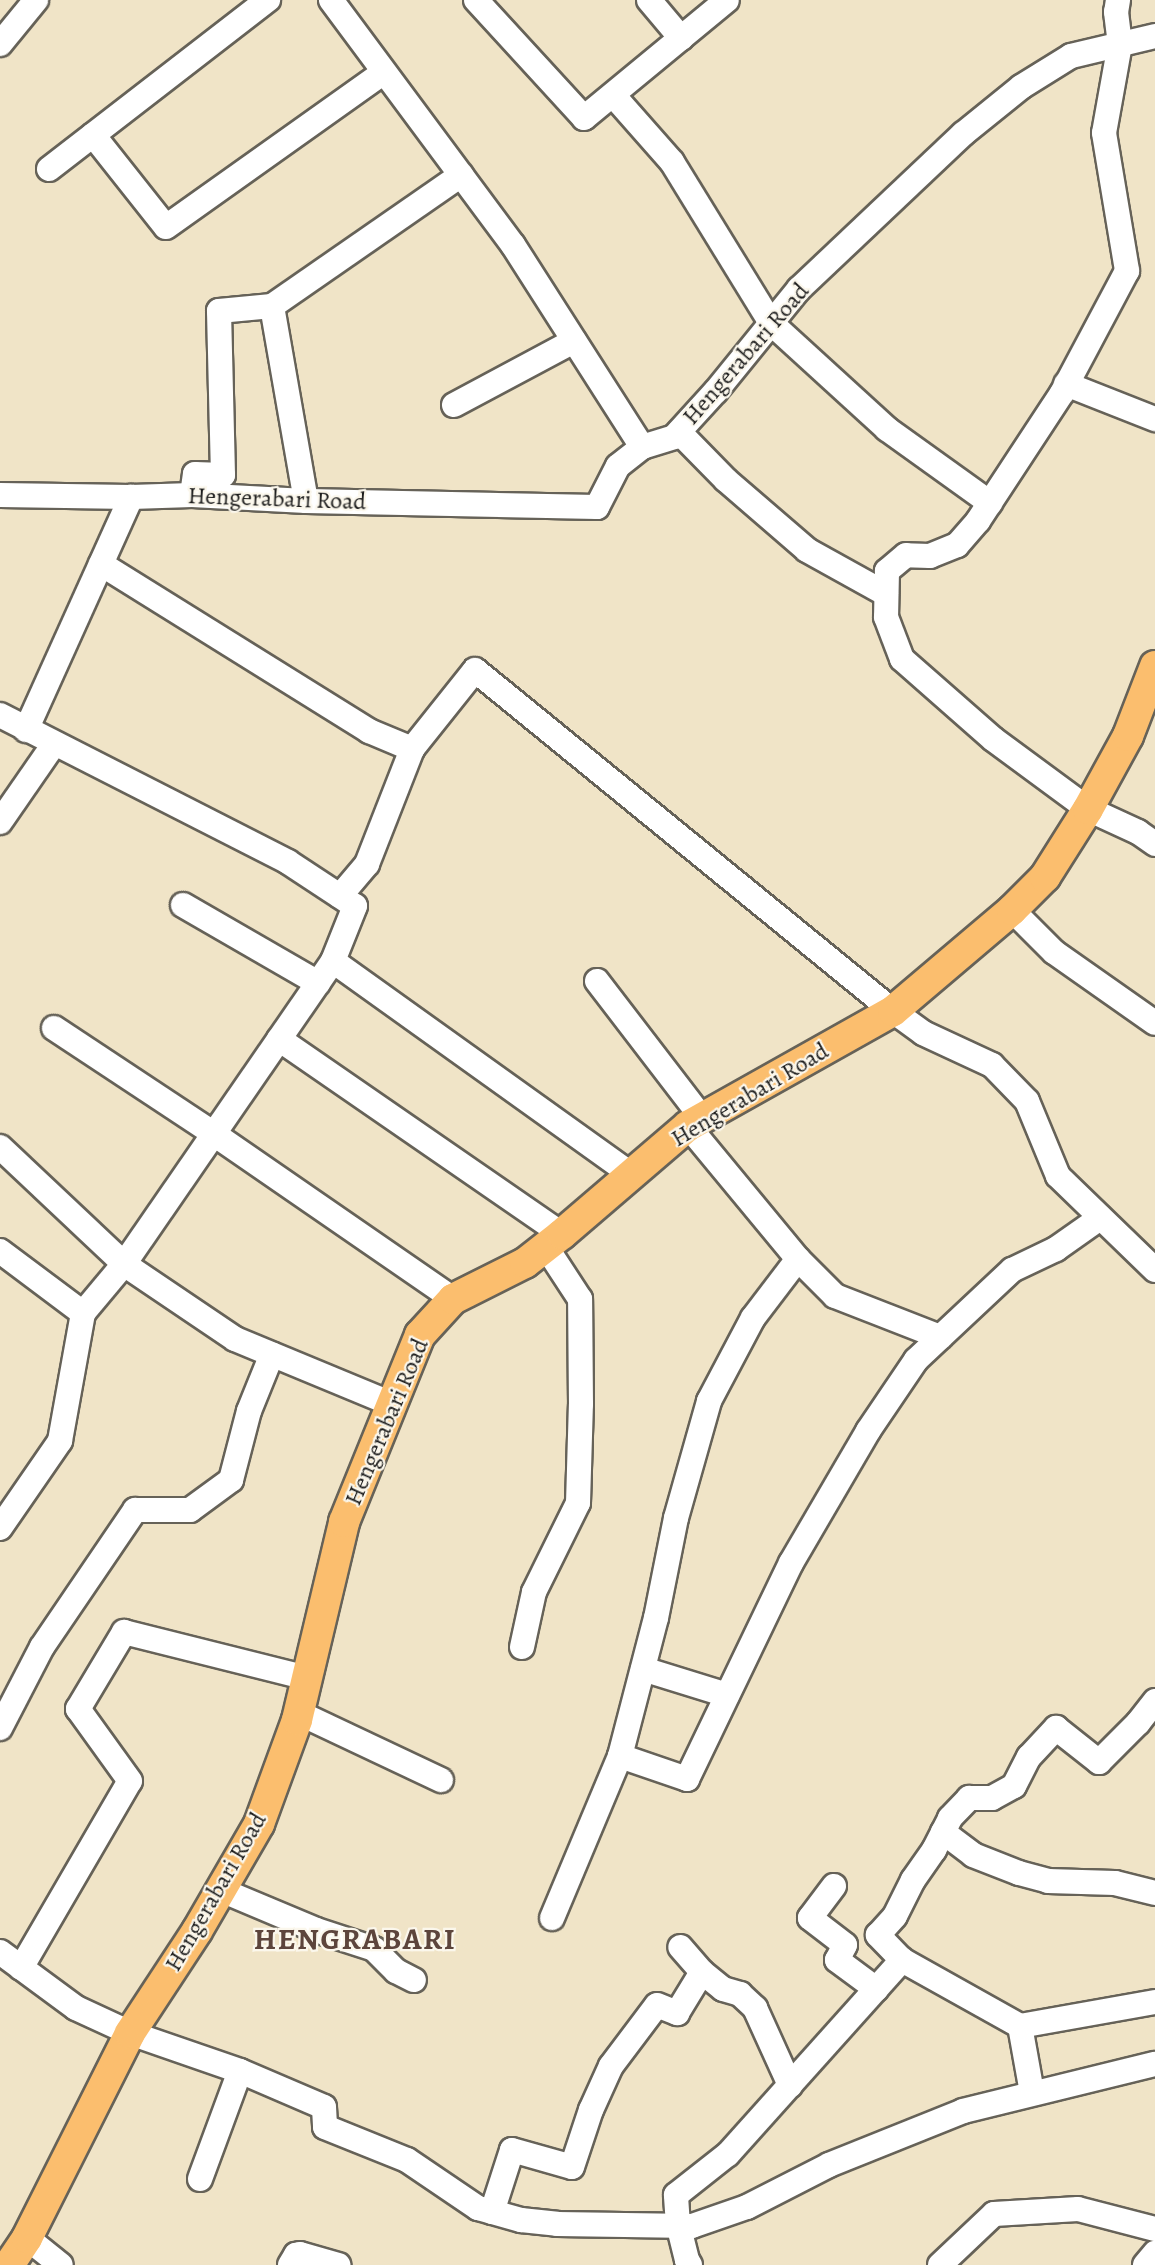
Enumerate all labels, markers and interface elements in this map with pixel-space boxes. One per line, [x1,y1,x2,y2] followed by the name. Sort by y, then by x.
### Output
[677,277,815,431] street label: Hengerabari Road
[187,481,367,517] street label: Hengerabari Road
[666,1037,834,1153] street label: Hengerabari Road
[339,1334,435,1510] street label: Hengerabari Road
[159,1808,273,1976] street label: Hengerabari Road
[254,1921,456,1957] district label: HENGRABARI

